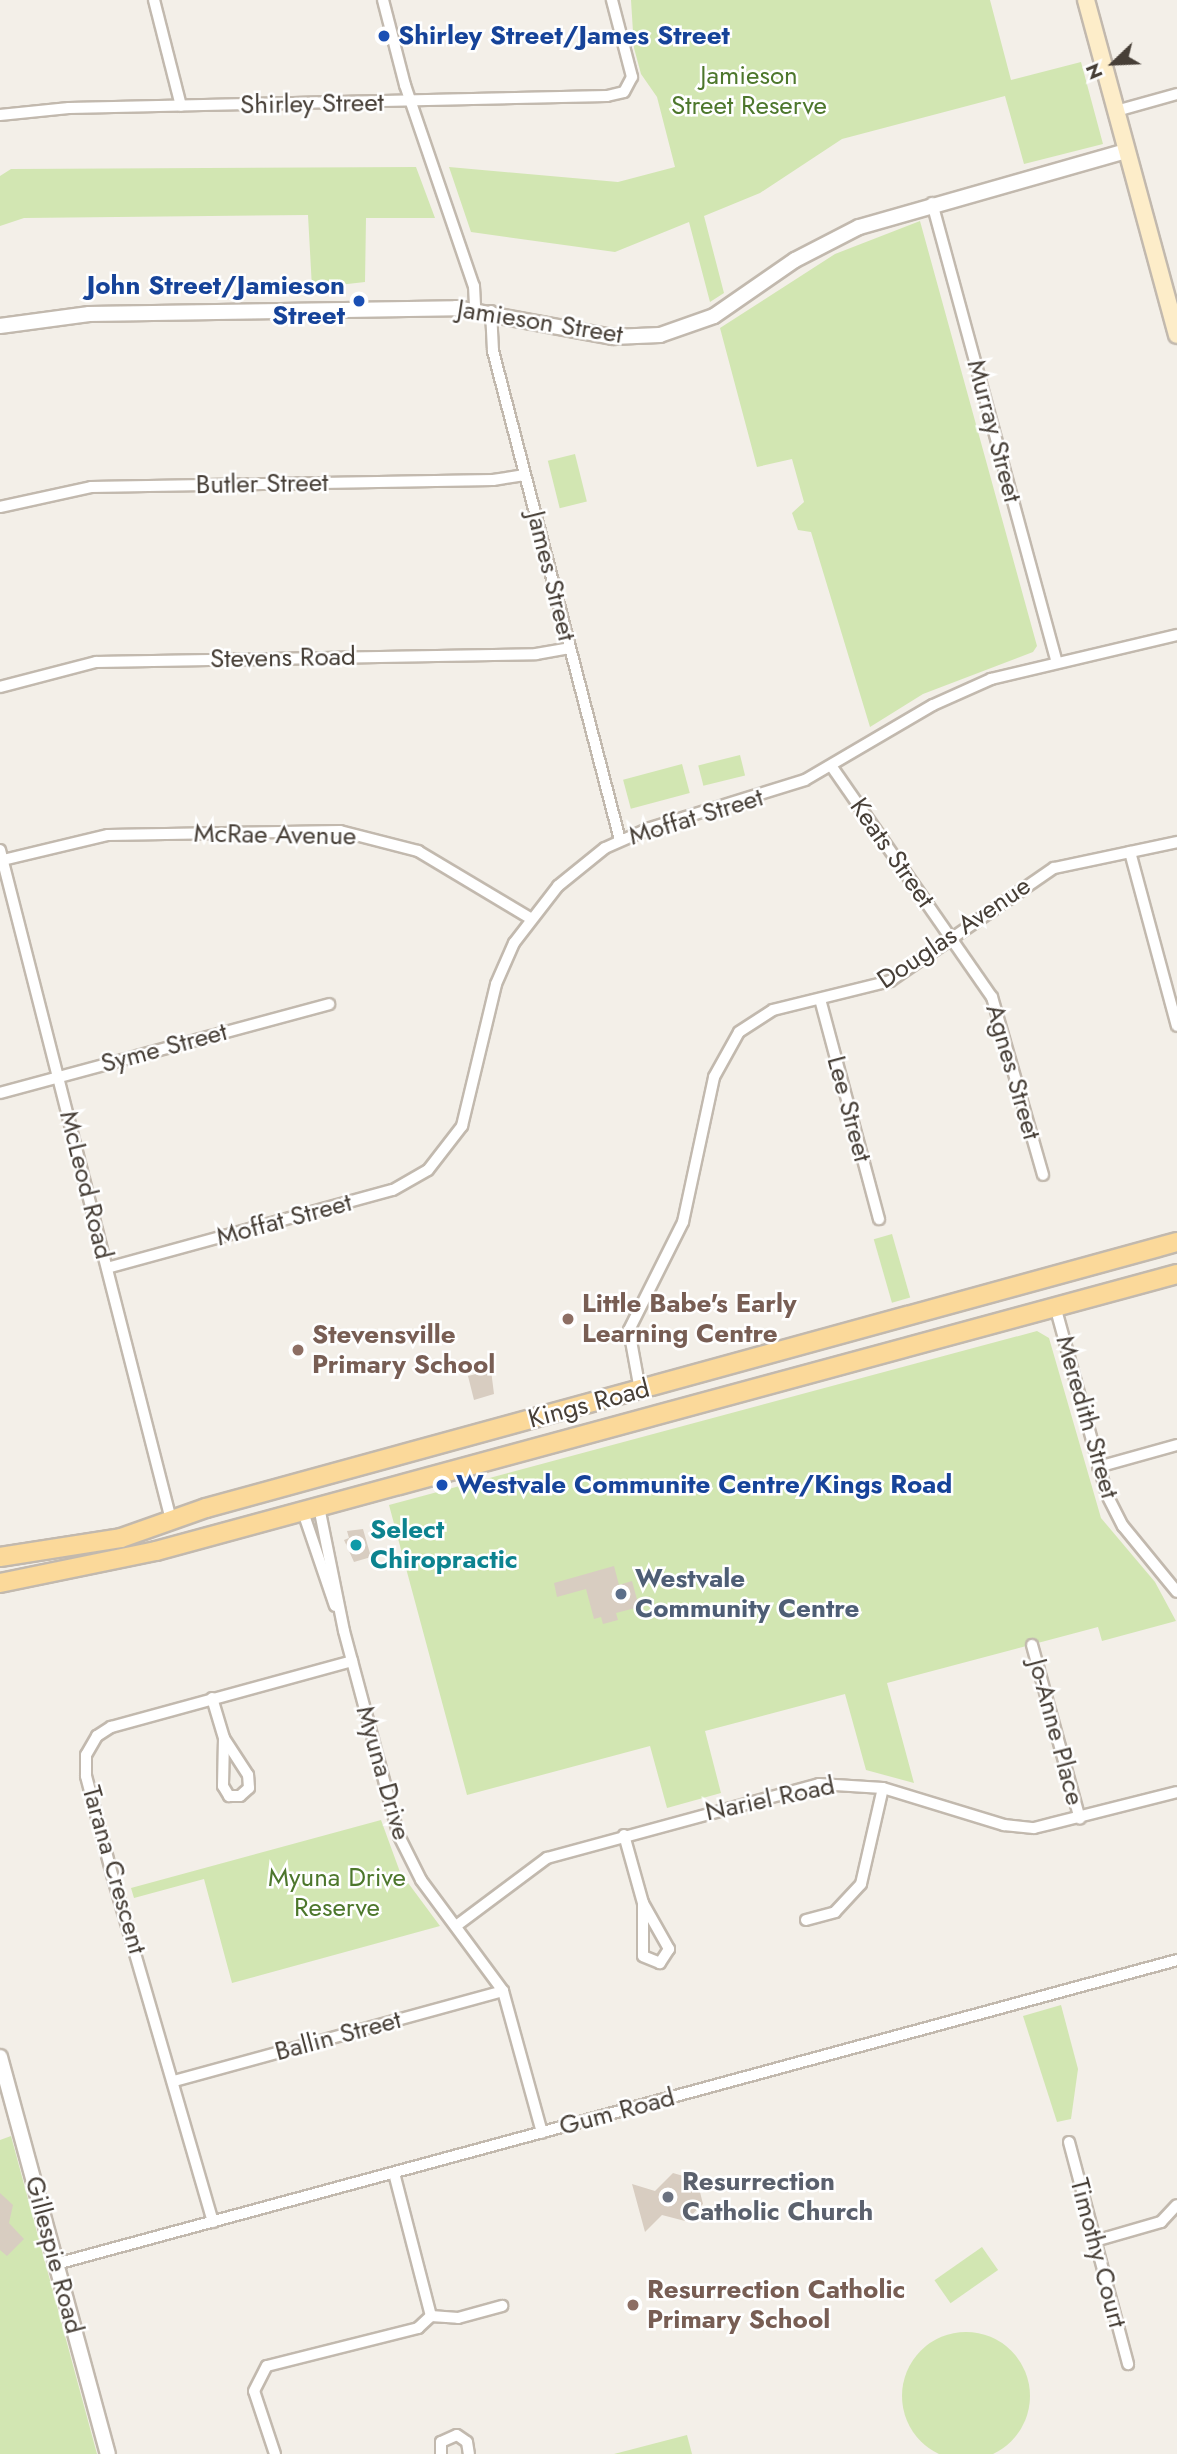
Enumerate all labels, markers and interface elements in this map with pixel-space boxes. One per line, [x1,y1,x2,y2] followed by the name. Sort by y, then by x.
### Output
[398,20,730,52] place label: Shirley Street/James Street
[376,28,392,44] marker: Shirley Street/James Street
[1079,28,1149,98] north arrow
[1079,59,1110,84] text: N
[671,60,827,122] park label: Jamieson Street Reserve
[240,87,384,121] street label: Shirley Street
[87,270,345,332] place label: John Street/Jamieson Street
[351,293,367,309] marker: John Street/Jamieson Street
[455,294,625,350] street label: Jamieson Street
[960,356,1028,506] street label: Murray Street
[195,467,329,501] street label: Butler Street
[520,508,582,644] street label: James Street
[210,641,356,675] street label: Stevens Road
[625,782,767,852] street label: Moffat Street
[843,792,941,914] street label: Keats Street
[193,818,357,852] street label: McRae Avenue
[871,870,1037,996] street label: Douglas Avenue
[979,1001,1047,1143] street label: Agnes Street
[98,1016,230,1080] street label: Syme Street
[820,1053,878,1165] street label: Lee Street
[53,1108,119,1262] street label: McLeod Road
[213,1187,355,1253] street label: Moffat Street
[582,1288,797,1350] place label: Little Babe's Early Learning Centre
[560,1311,576,1327] marker: Little Babe's Early Learning Centre
[312,1319,495,1380] place label: Stevensville Primary School
[1049,1332,1125,1502] street label: Meredith Street
[290,1342,306,1358] marker: Stevensville Primary School
[525,1373,653,1435] street label: Kings Road
[456,1469,952,1501] place label: Westvale Communite Centre/Kings Road
[434,1477,450,1493] marker: Westvale Communite Centre/Kings Road
[370,1514,518,1576] place label: Select Chiropractic
[348,1537,364,1553] marker: Select Chiropractic
[635,1563,859,1624] place label: Westvale Community Centre
[613,1586,629,1602] marker: Westvale Community Centre
[1022,1655,1090,1809] street label: Jo-Anne Place
[349,1702,417,1844] street label: Myuna Drive
[702,1770,838,1828] street label: Nariel Road
[75,1782,153,1958] street label: Tarana Crescent
[268,1862,406,1924] park label: Myuna Drive Reserve
[272,2004,404,2068] street label: Ballin Street
[556,2082,678,2142] street label: Gum Road
[682,2166,873,2228] place label: Resurrection Catholic Church
[18,2173,90,2337] street label: Gillespie Road
[1063,2175,1133,2331] street label: Timothy Court
[660,2189,676,2205] marker: Resurrection Catholic Church
[647,2274,905,2336] place label: Resurrection Catholic Primary School
[625,2297,641,2313] marker: Resurrection Catholic Primary School

